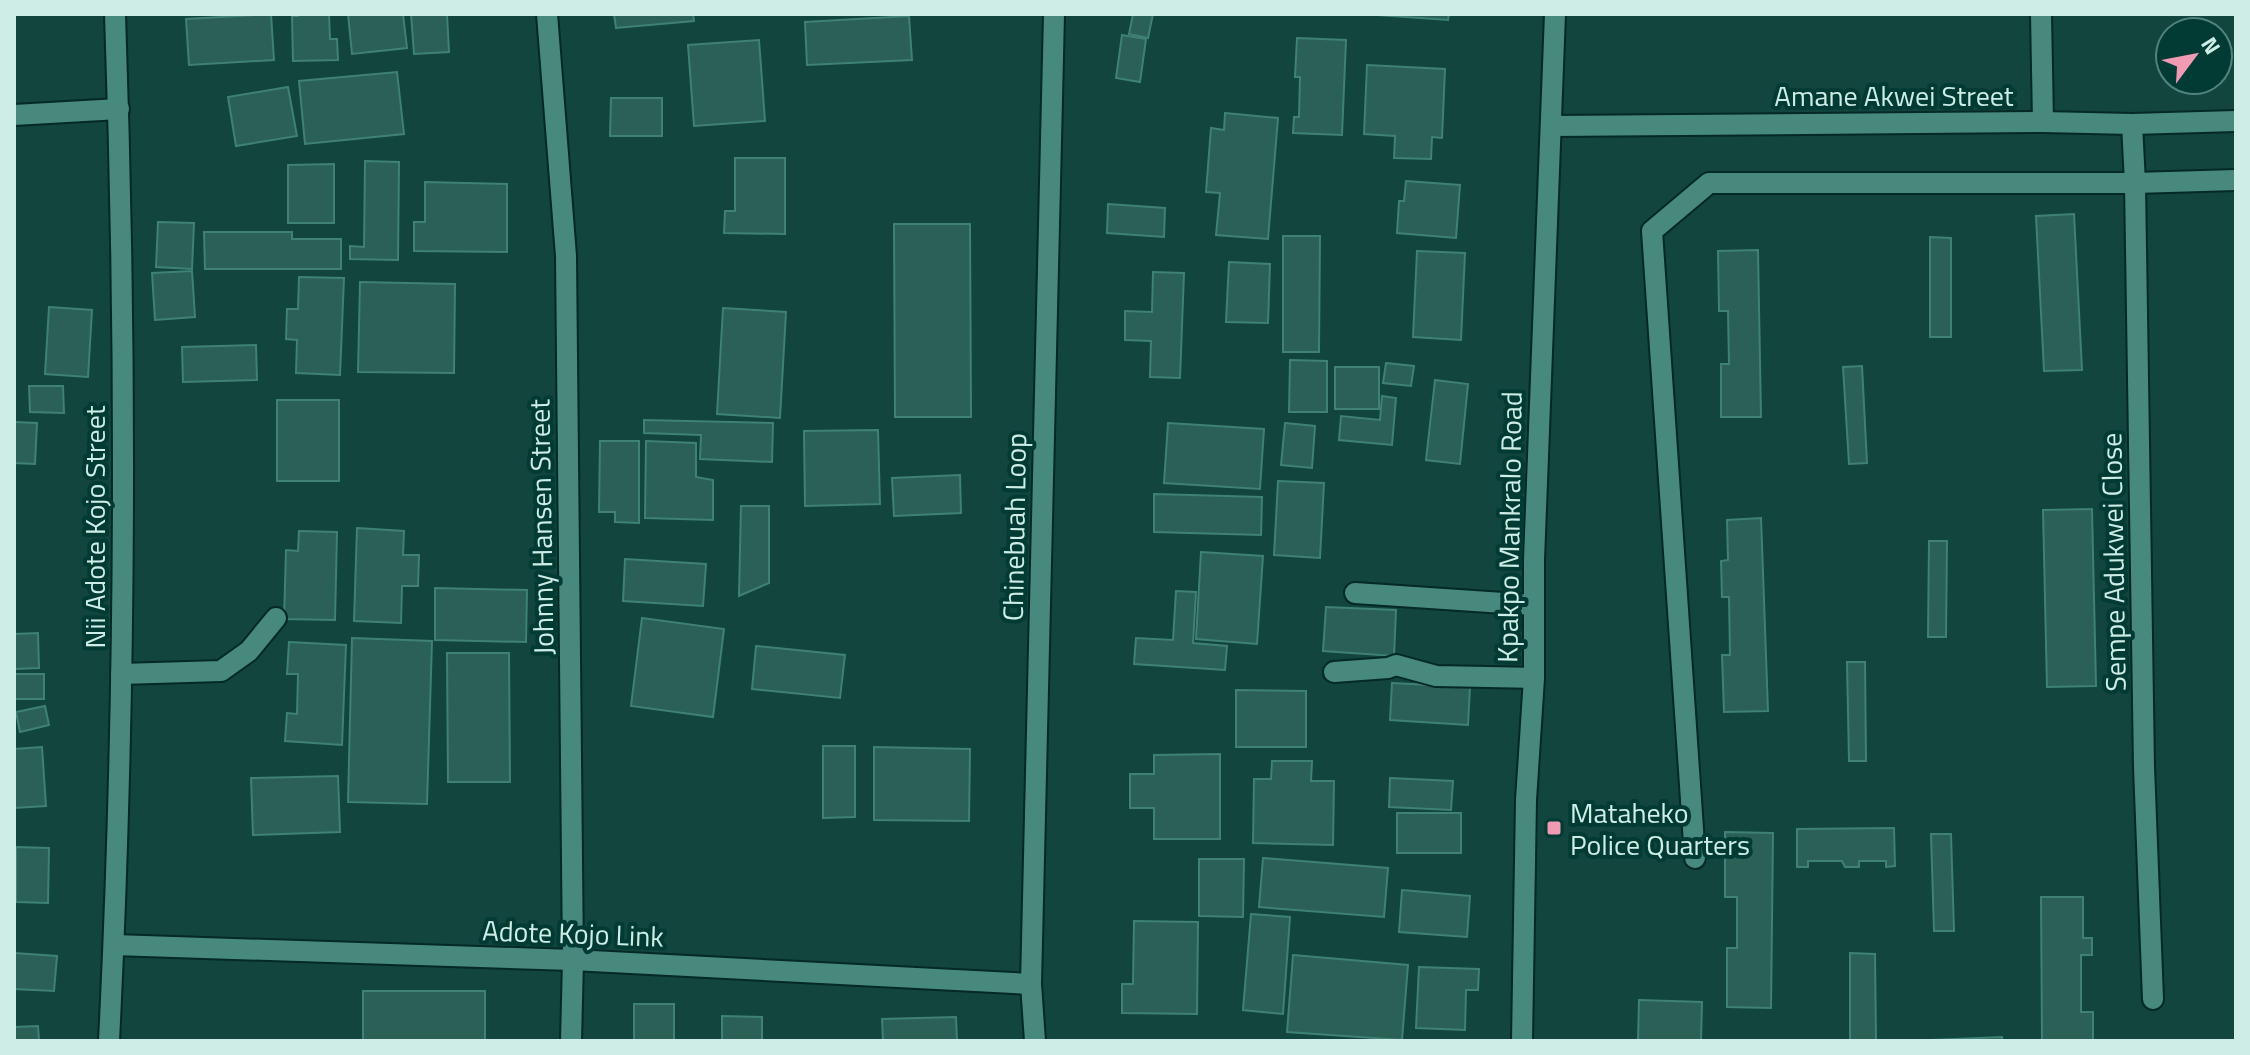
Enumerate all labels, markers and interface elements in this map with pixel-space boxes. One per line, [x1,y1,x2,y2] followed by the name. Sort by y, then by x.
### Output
[2154,16,2234,96] north arrow
[2193,30,2229,61] text: N
[1774,74,2014,117] street label: Amane Akwei Street
[1485,391,1533,663] street label: Kpakpo Mankralo Road
[517,399,565,655] street label: Johnny Hansen Street
[73,405,116,649] street label: Nii Adote Kojo Street
[2089,432,2137,692] street label: Sempe Adukwei Close
[991,433,1037,621] street label: Chinebuah Loop
[1570,791,1750,866] place label: Mataheko Police Quarters
[1545,819,1563,837] marker: Mataheko Police Quarters
[482,908,664,958] street label: Adote Kojo Link

